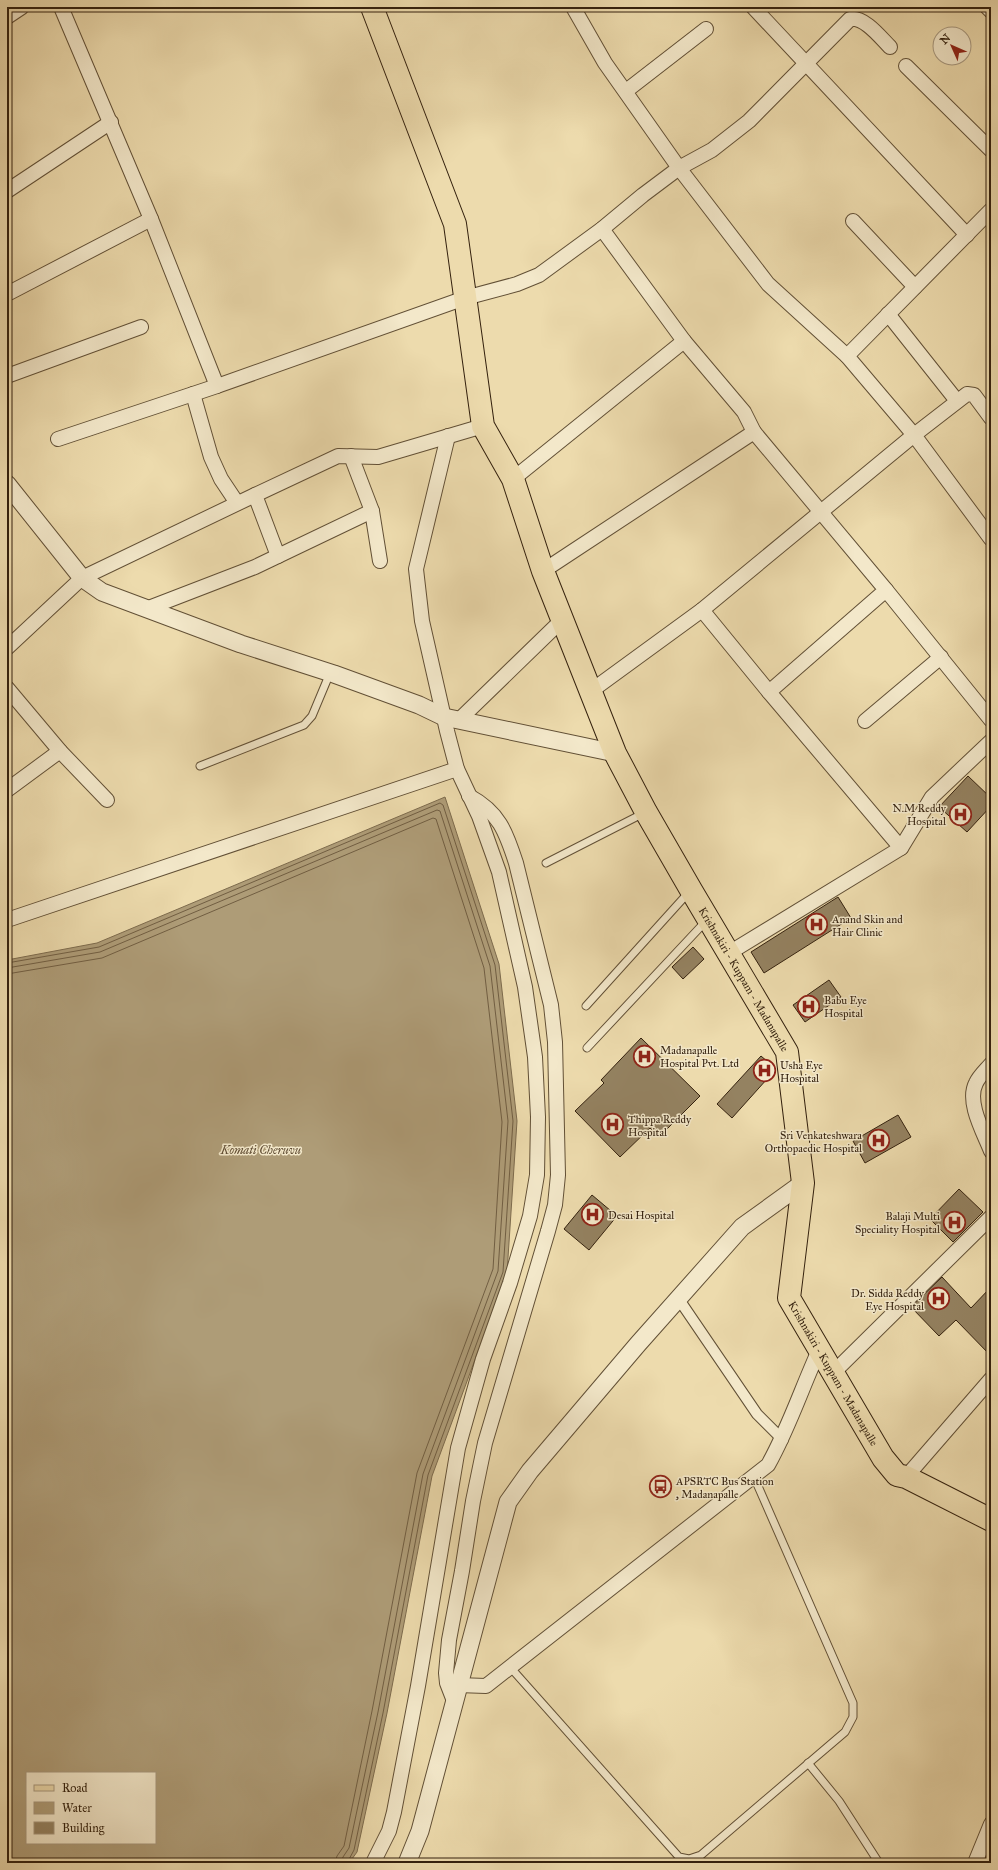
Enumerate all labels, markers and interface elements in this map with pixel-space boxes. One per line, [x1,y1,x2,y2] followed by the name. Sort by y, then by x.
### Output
[932,26,972,66] north arrow
[937,31,954,47] text: N
[948,801,974,827] hospital icon: N.M Reddy Hospital
[893,802,947,828] place label: N.M Reddy Hospital
[696,905,792,1054] street label: Krishnakiri - Kuppam - Madanapalle
[804,912,830,938] hospital icon: Anand Skin and Hair Clinic
[831,913,903,939] place label: Anand Skin and Hair Clinic
[796,993,822,1019] hospital icon: Babu Eye Hospital
[824,994,867,1020] place label: Babu Eye Hospital
[632,1043,658,1069] hospital icon: Madanapalle Hospital Pvt. Ltd
[660,1044,740,1070] place label: Madanapalle Hospital Pvt. Ltd
[751,1058,777,1084] hospital icon: Usha Eye Hospital
[780,1059,823,1085] place label: Usha Eye Hospital
[600,1112,626,1138] hospital icon: Thippa Reddy Hospital
[628,1113,692,1139] place label: Thippa Reddy Hospital
[865,1128,891,1154] hospital icon: Sri Venkateshwara Orthopaedic Hospital
[765,1129,862,1155] place label: Sri Venkateshwara Orthopaedic Hospital
[220,1143,301,1157] water label: Komati Cheruvu
[579,1202,605,1228] hospital icon: Desai Hospital
[608,1209,674,1222] place label: Desai Hospital
[942,1209,968,1235] hospital icon: Balaji Multi Speciality Hospital
[855,1210,940,1236] place label: Balaji Multi Speciality Hospital
[926,1286,952,1312] hospital icon: Dr. Sidda Reddy Eye Hospital
[851,1287,925,1313] place label: Dr. Sidda Reddy Eye Hospital
[786,1299,881,1448] street label: Krishnakiri - Kuppam - Madanapalle
[648,1474,674,1500] bus stop icon: APSRTC Bus Station , Madanapalle
[675,1475,774,1501] place label: APSRTC Bus Station , Madanapalle
[26,1772,156,1844] legend
[62,1781,88,1795] text: Road
[62,1801,92,1815] text: Water
[62,1821,105,1836] text: Building

